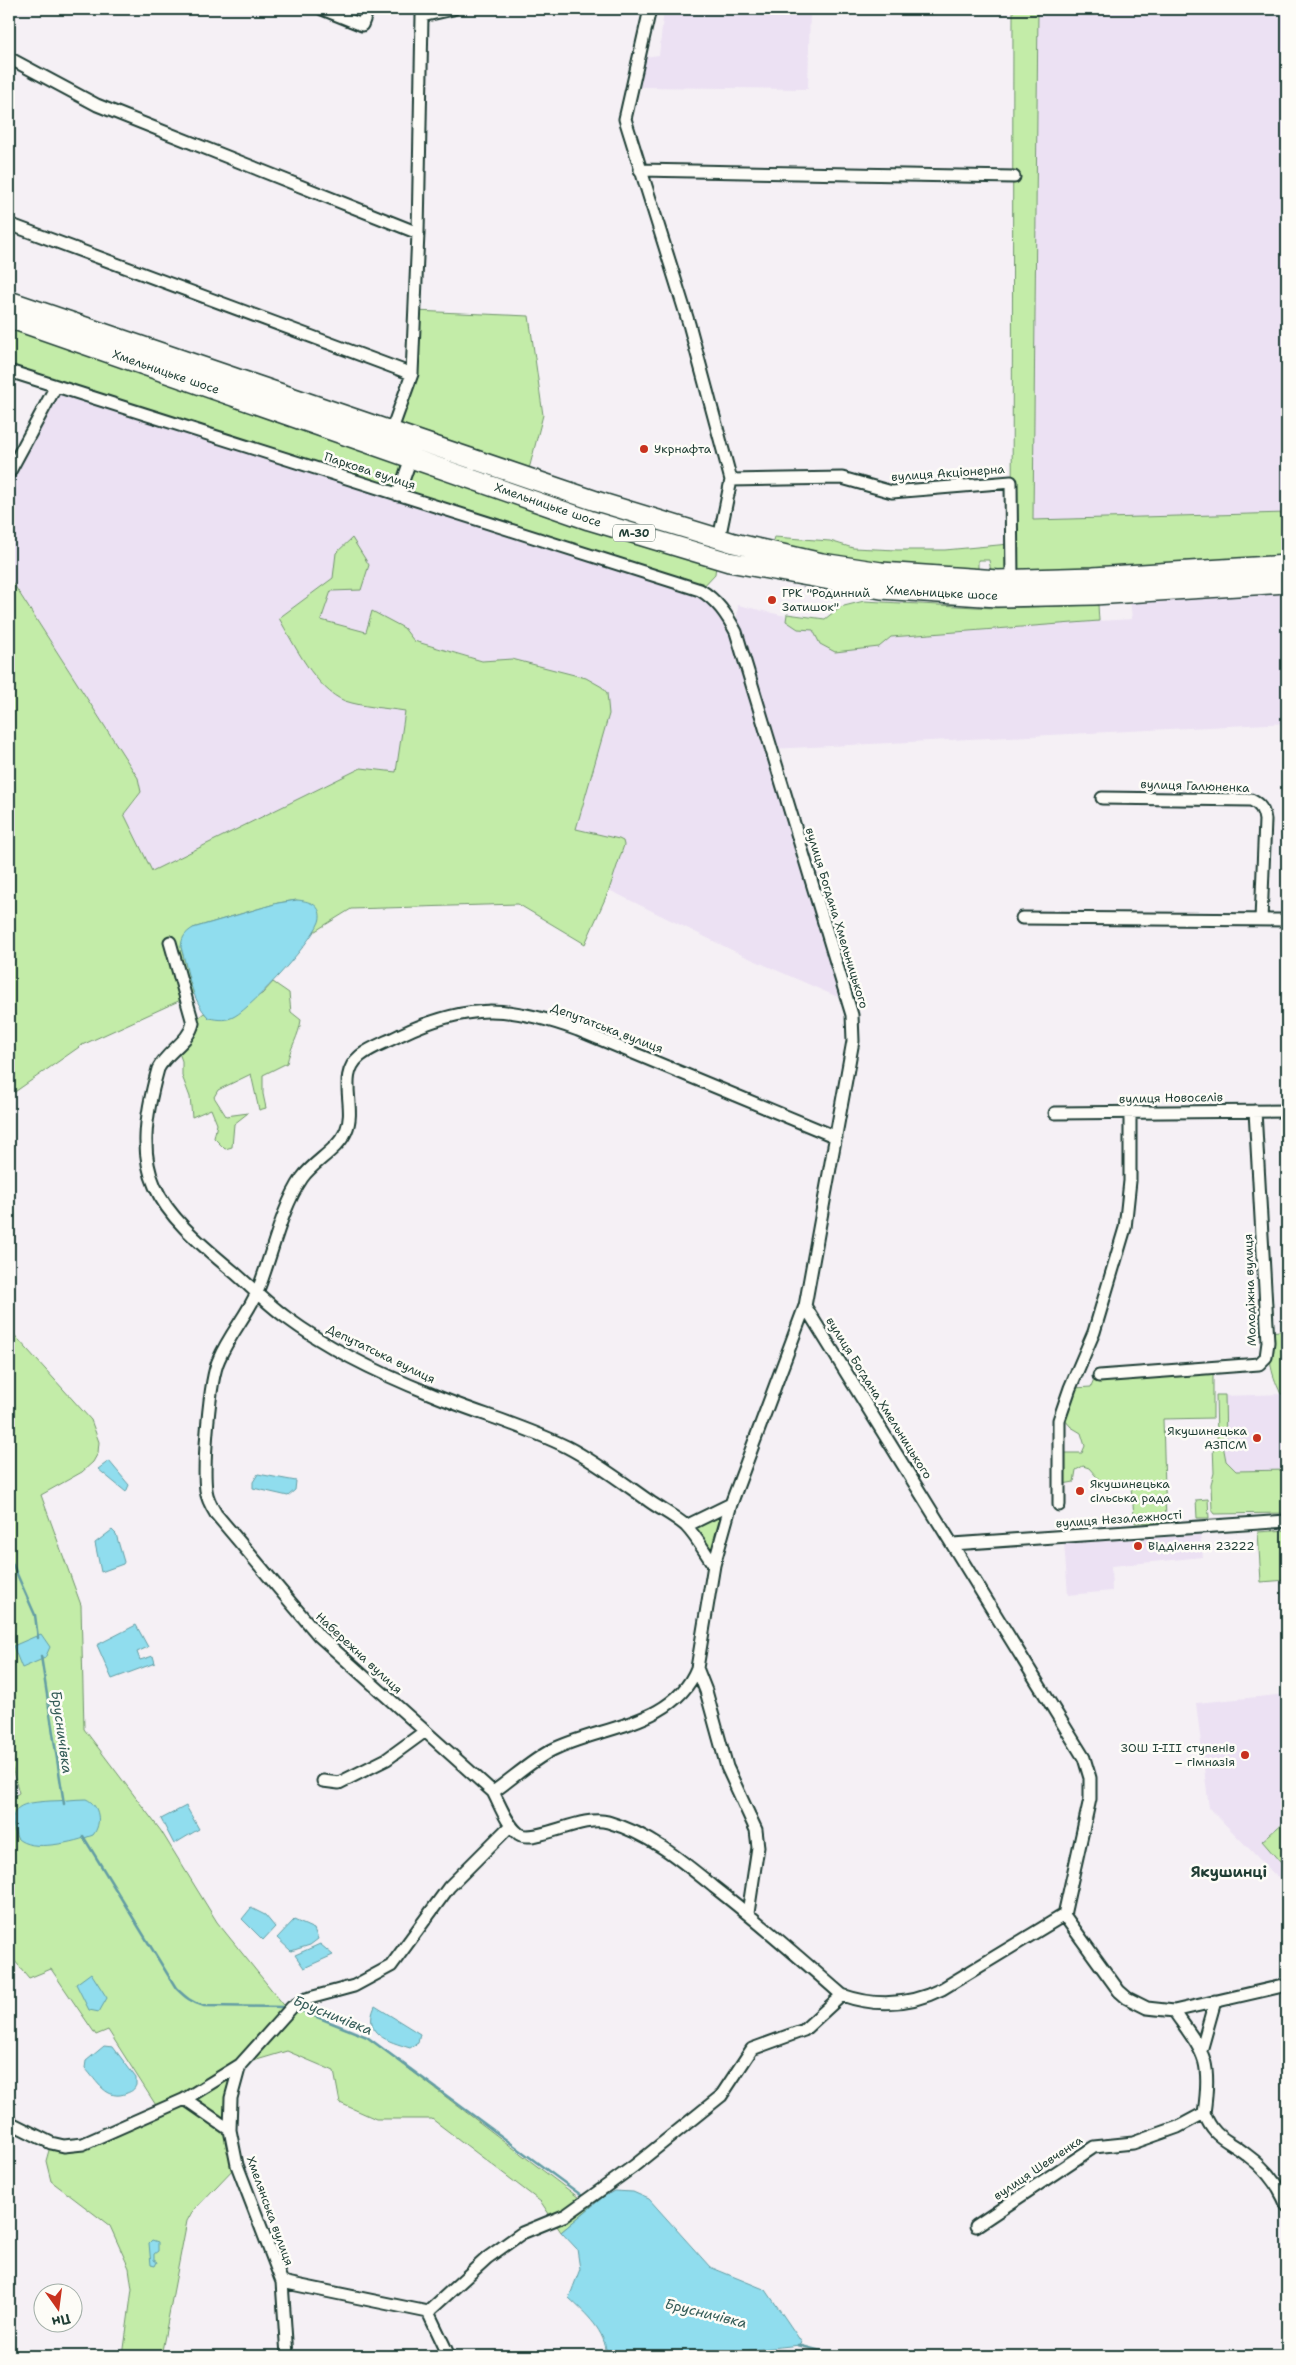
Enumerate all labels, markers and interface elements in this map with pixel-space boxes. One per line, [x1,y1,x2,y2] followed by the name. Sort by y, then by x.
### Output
[110,346,222,398] street label: Хмельницьке шосе
[654,441,712,457] place label: Укрнафта
[638,443,650,455] marker: Укрнафта
[322,449,418,493] street label: Паркова вулиця
[891,461,1006,485] street label: вулиця Акціонерна
[492,479,604,531] street label: Хмельницьке шосе
[613,524,655,542] road number: М-30
[886,582,999,604] street label: Хмельницьке шосе
[782,585,870,615] place label: ГРК "Родинний Затишок"
[766,594,778,606] marker: ГРК "Родинний Затишок"
[1140,776,1250,796] street label: вулиця Галюненка
[802,826,872,1010] street label: вулиця Богдана Хмельницького
[549,999,665,1057] street label: Депутатська вулиця
[1119,1089,1223,1107] street label: вулиця Новоселів
[1240,1234,1260,1346] street label: Молодіжна вулиця
[822,1314,936,1482] street label: вулиця Богдана Хмельницького
[324,1321,438,1387] street label: Депутатська вулиця
[1167,1423,1248,1453] place label: Якушинецька АЗПСМ
[1251,1432,1263,1444] marker: Якушинецька АЗПСМ
[1090,1476,1171,1506] place label: Якушинецька сільська рада
[1074,1485,1086,1497] marker: Якушинецька сільська рада
[1055,1507,1183,1531] street label: вулиця Незалежності
[1148,1538,1255,1554] place label: Відділення 23222
[1132,1540,1144,1552] marker: Відділення 23222
[312,1609,406,1697] street label: Набережна вулиця
[47,1689,77,1775] water label: Брусничівка
[1121,1740,1235,1770] place label: ЗОШ І-ІІІ ступенів – гімназія
[1239,1749,1251,1761] marker: ЗОШ І-ІІІ ступенів – гімназія
[1191,1862,1267,1882] district label: Якушинці
[291,1991,375,2039] water label: Брусничівка
[990,2132,1086,2204] street label: вулиця Шевченка
[243,2154,297,2268] street label: Хмелянська вулиця
[32,2282,82,2332] north arrow
[663,2294,749,2332] water label: Брусничівка
[50,2310,72,2332] text: Пн

